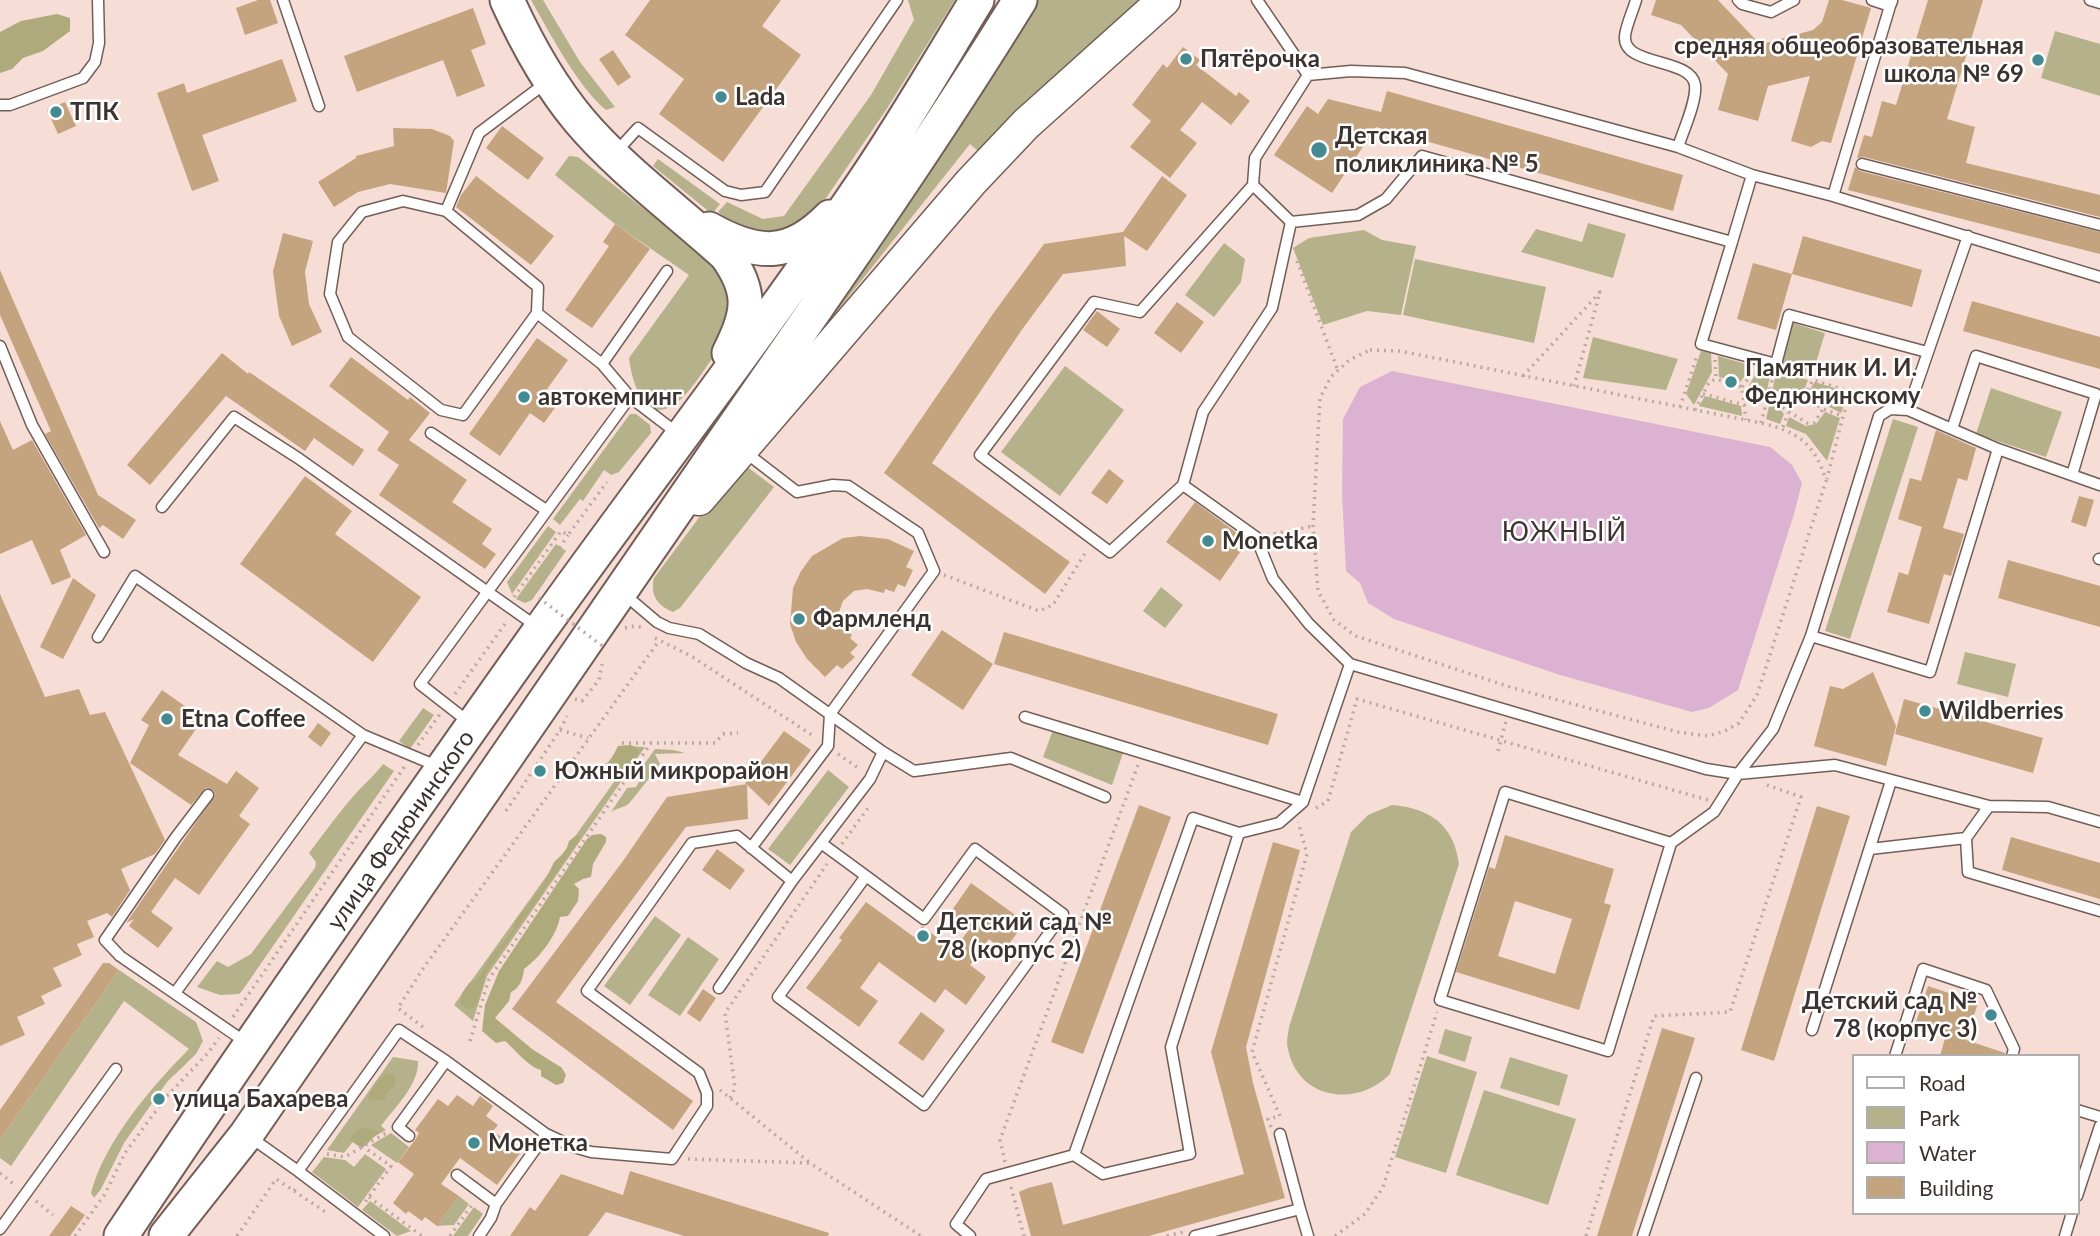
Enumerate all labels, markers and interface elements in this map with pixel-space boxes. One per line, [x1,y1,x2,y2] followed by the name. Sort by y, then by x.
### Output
[1674,32,2024,88] place label: средняя общеобразовательная школа № 69
[1200,45,1320,73] place label: Пятёрочка
[1178,51,1194,67] marker: Пятёрочка
[2030,52,2046,68] marker: средняя общеобразовательная школа № 69
[735,83,785,111] place label: Lada
[713,89,729,105] marker: Lada
[70,98,119,126] place label: ТПК
[48,104,64,120] marker: ТПК
[1335,122,1539,178] place label: Детская поликлиника № 5
[1309,140,1329,160] marker: Детская поликлиника № 5
[1745,354,1920,410] place label: Памятник И. И. Федюнинскому
[1723,374,1739,390] marker: Памятник И. И. Федюнинскому
[538,383,682,411] place label: автокемпинг
[516,389,532,405] marker: автокемпинг
[1502,517,1628,549] district label: ЮЖНЫЙ
[1222,527,1318,555] place label: Monetka
[1200,533,1216,549] marker: Monetka
[813,605,931,633] place label: Фармленд
[791,611,807,627] marker: Фармленд
[1939,697,2064,725] place label: Wildberries
[1917,703,1933,719] marker: Wildberries
[181,705,306,733] place label: Etna Coffee
[159,711,175,727] marker: Etna Coffee
[321,725,481,935] street label: улица Федюнинского
[554,757,789,785] place label: Южный микрорайон
[532,763,548,779] marker: Южный микрорайон
[937,908,1112,964] place label: Детский сад № 78 (корпус 2)
[915,928,931,944] marker: Детский сад № 78 (корпус 2)
[1802,987,1977,1043] place label: Детский сад № 78 (корпус 3)
[1983,1007,1999,1023] marker: Детский сад № 78 (корпус 3)
[1852,1054,2079,1215] legend
[1919,1070,1966,1095] text: Road
[173,1085,348,1113] place label: улица Бахарева
[151,1091,167,1107] marker: улица Бахарева
[1919,1105,1960,1130] text: Park
[488,1129,588,1157] place label: Монетка
[466,1135,482,1151] marker: Монетка
[1919,1140,1976,1165] text: Water
[1919,1175,1994,1200] text: Building

